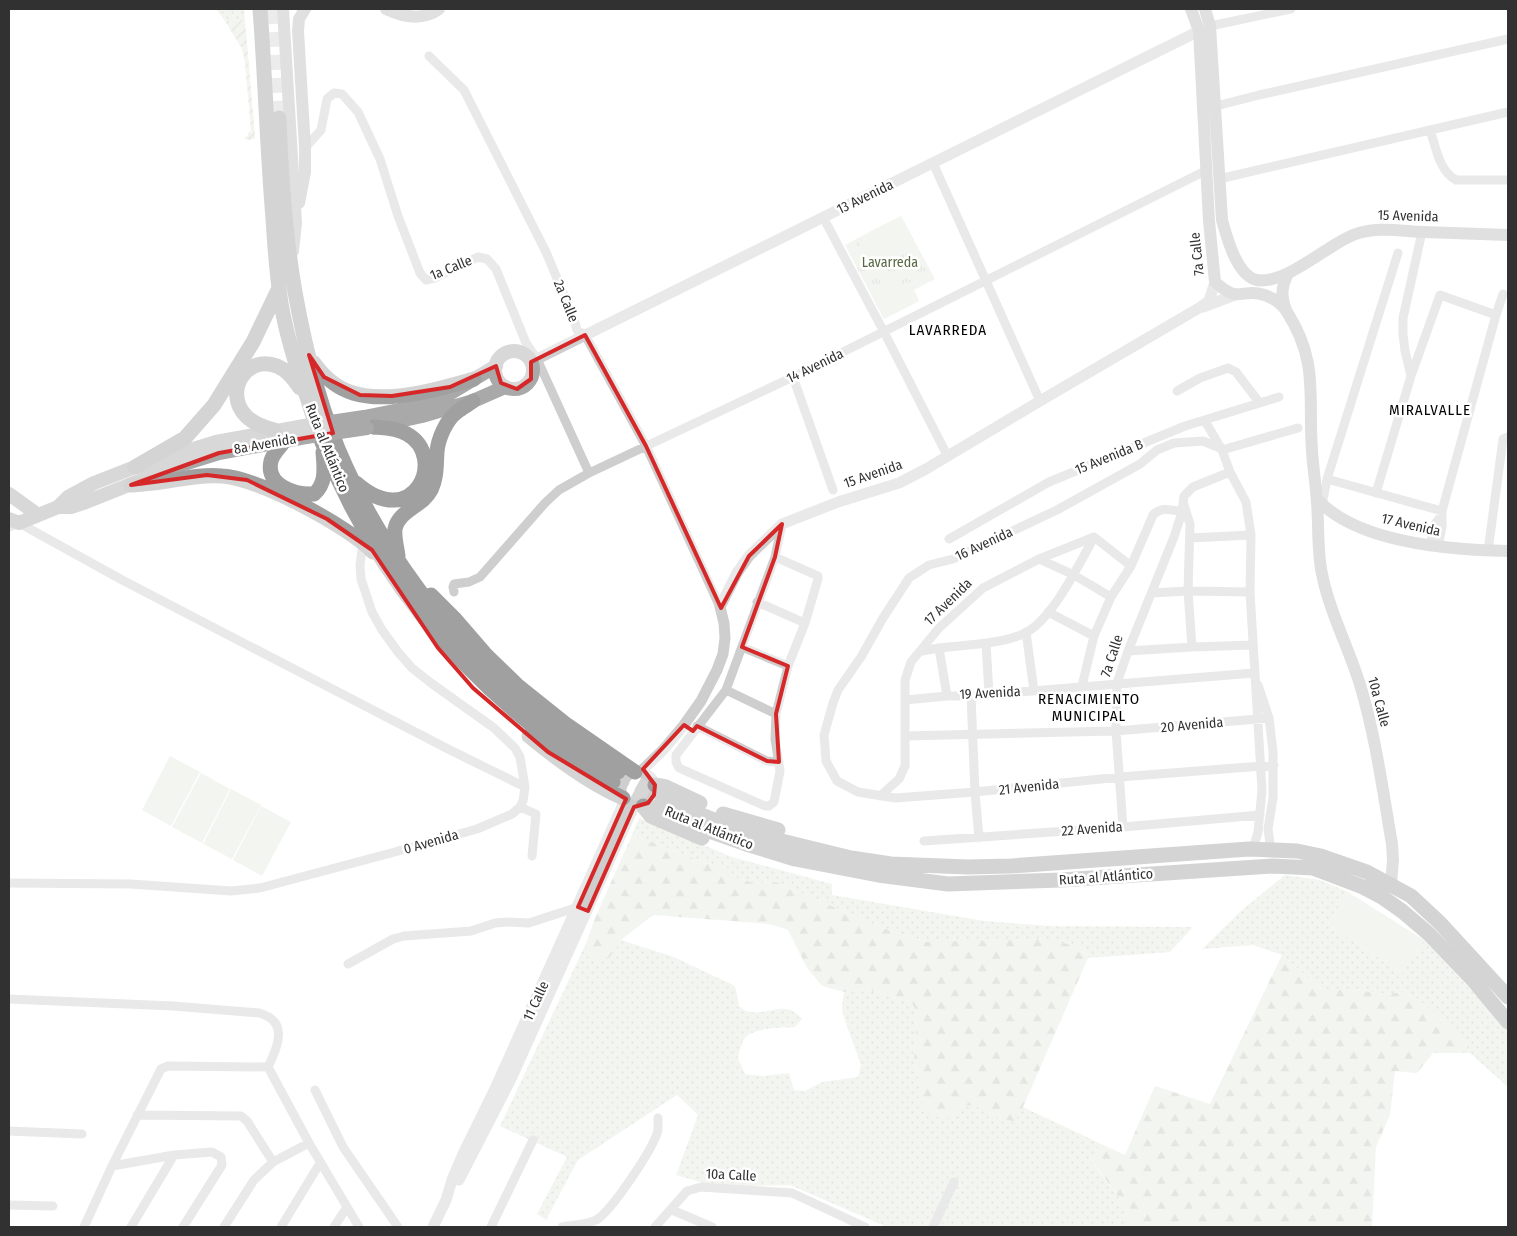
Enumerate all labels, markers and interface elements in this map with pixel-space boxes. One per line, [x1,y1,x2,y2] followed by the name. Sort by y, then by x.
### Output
[834,176,896,218] street label: 13 Avenida
[1377,206,1439,226] street label: 15 Avenida
[1186,231,1208,276] street label: 7a Calle
[428,252,474,284] street label: 1a Calle
[862,254,918,271] park label: Lavarreda
[550,277,582,325] street label: 2a Calle
[909,321,987,339] district label: LAVARREDA
[784,345,846,387] street label: 14 Avenida
[301,401,353,495] street label: Ruta al Atlántico
[1389,401,1471,419] district label: MIRALVALLE
[233,430,298,458] street label: 8a Avenida
[1073,436,1146,478] street label: 15 Avenida B
[841,456,905,492] street label: 15 Avenida
[1380,510,1442,540] street label: 17 Avenida
[953,523,1016,565] street label: 16 Avenida
[920,575,976,629] street label: 17 Avenida
[1097,633,1127,679] street label: 7a Calle
[1364,675,1394,729] street label: 10a Calle
[959,683,1021,703] street label: 19 Avenida
[1038,690,1140,725] district label: RENACIMIENTO MUNICIPAL
[1160,714,1224,736] street label: 20 Avenida
[998,775,1060,799] street label: 21 Avenida
[662,802,756,854] street label: Ruta al Atlántico
[1061,818,1123,840] street label: 22 Avenida
[402,826,461,858] street label: 0 Avenida
[1058,865,1154,889] street label: Ruta al Atlántico
[519,978,553,1024] street label: 11 Calle
[705,1165,757,1185] street label: 10a Calle

